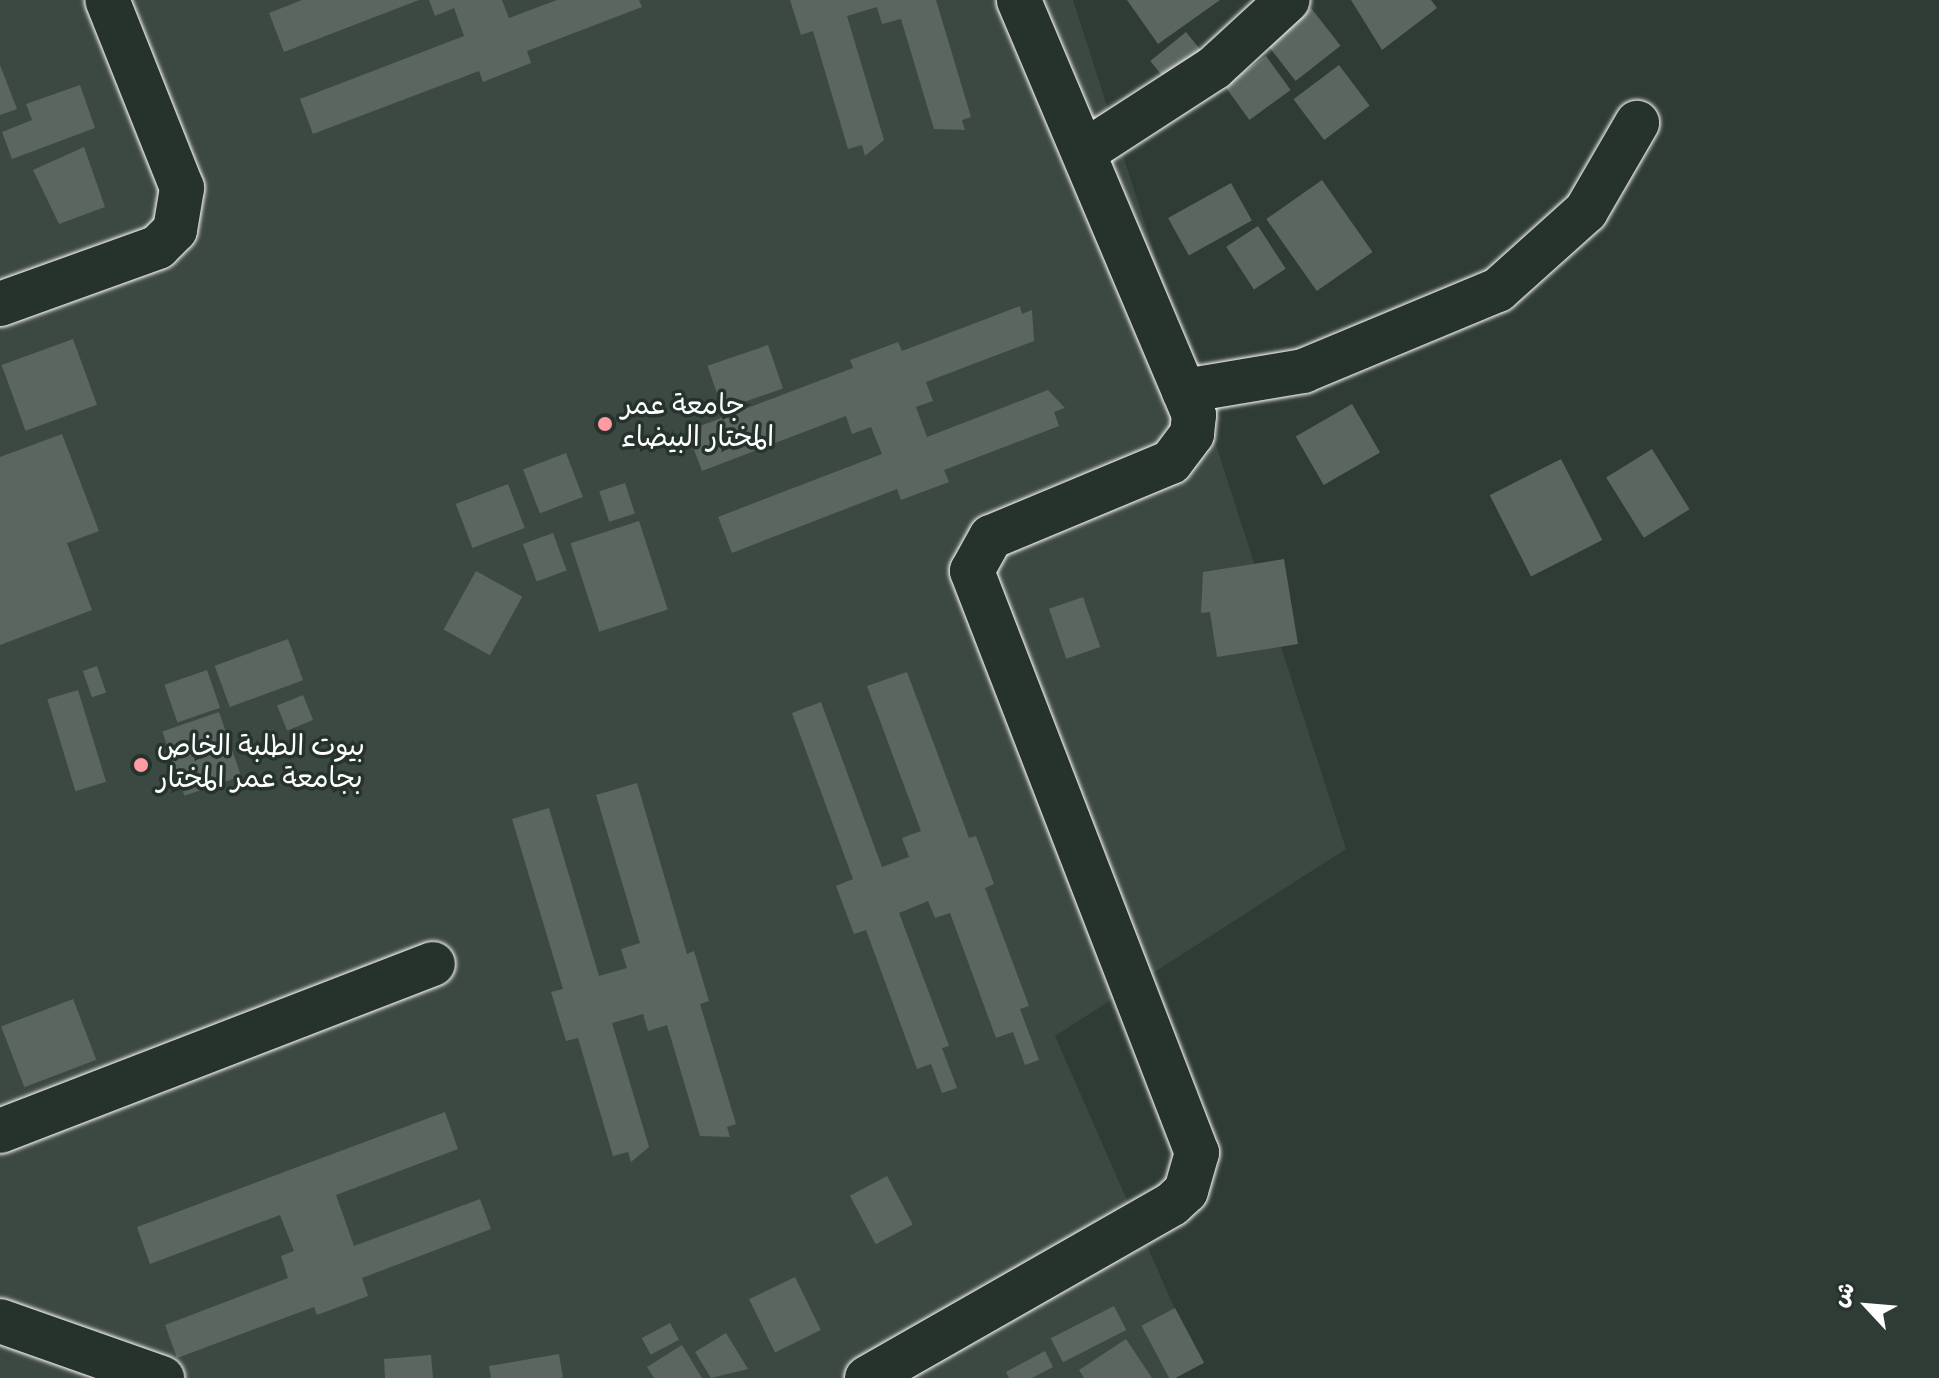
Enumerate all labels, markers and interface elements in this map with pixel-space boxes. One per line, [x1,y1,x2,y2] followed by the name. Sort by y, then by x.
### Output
[621,391,774,457] place label: جامعة عمر المختار البيضاء
[596,415,614,433] marker: جامعة عمر المختار البيضاء
[157,732,365,798] place label: بيوت الطلبة الخاص بجامعة عمر المختار
[132,756,150,774] marker: بيوت الطلبة الخاص بجامعة عمر المختار
[1827,1266,1907,1346] north arrow
[1826,1278,1865,1313] text: ش

